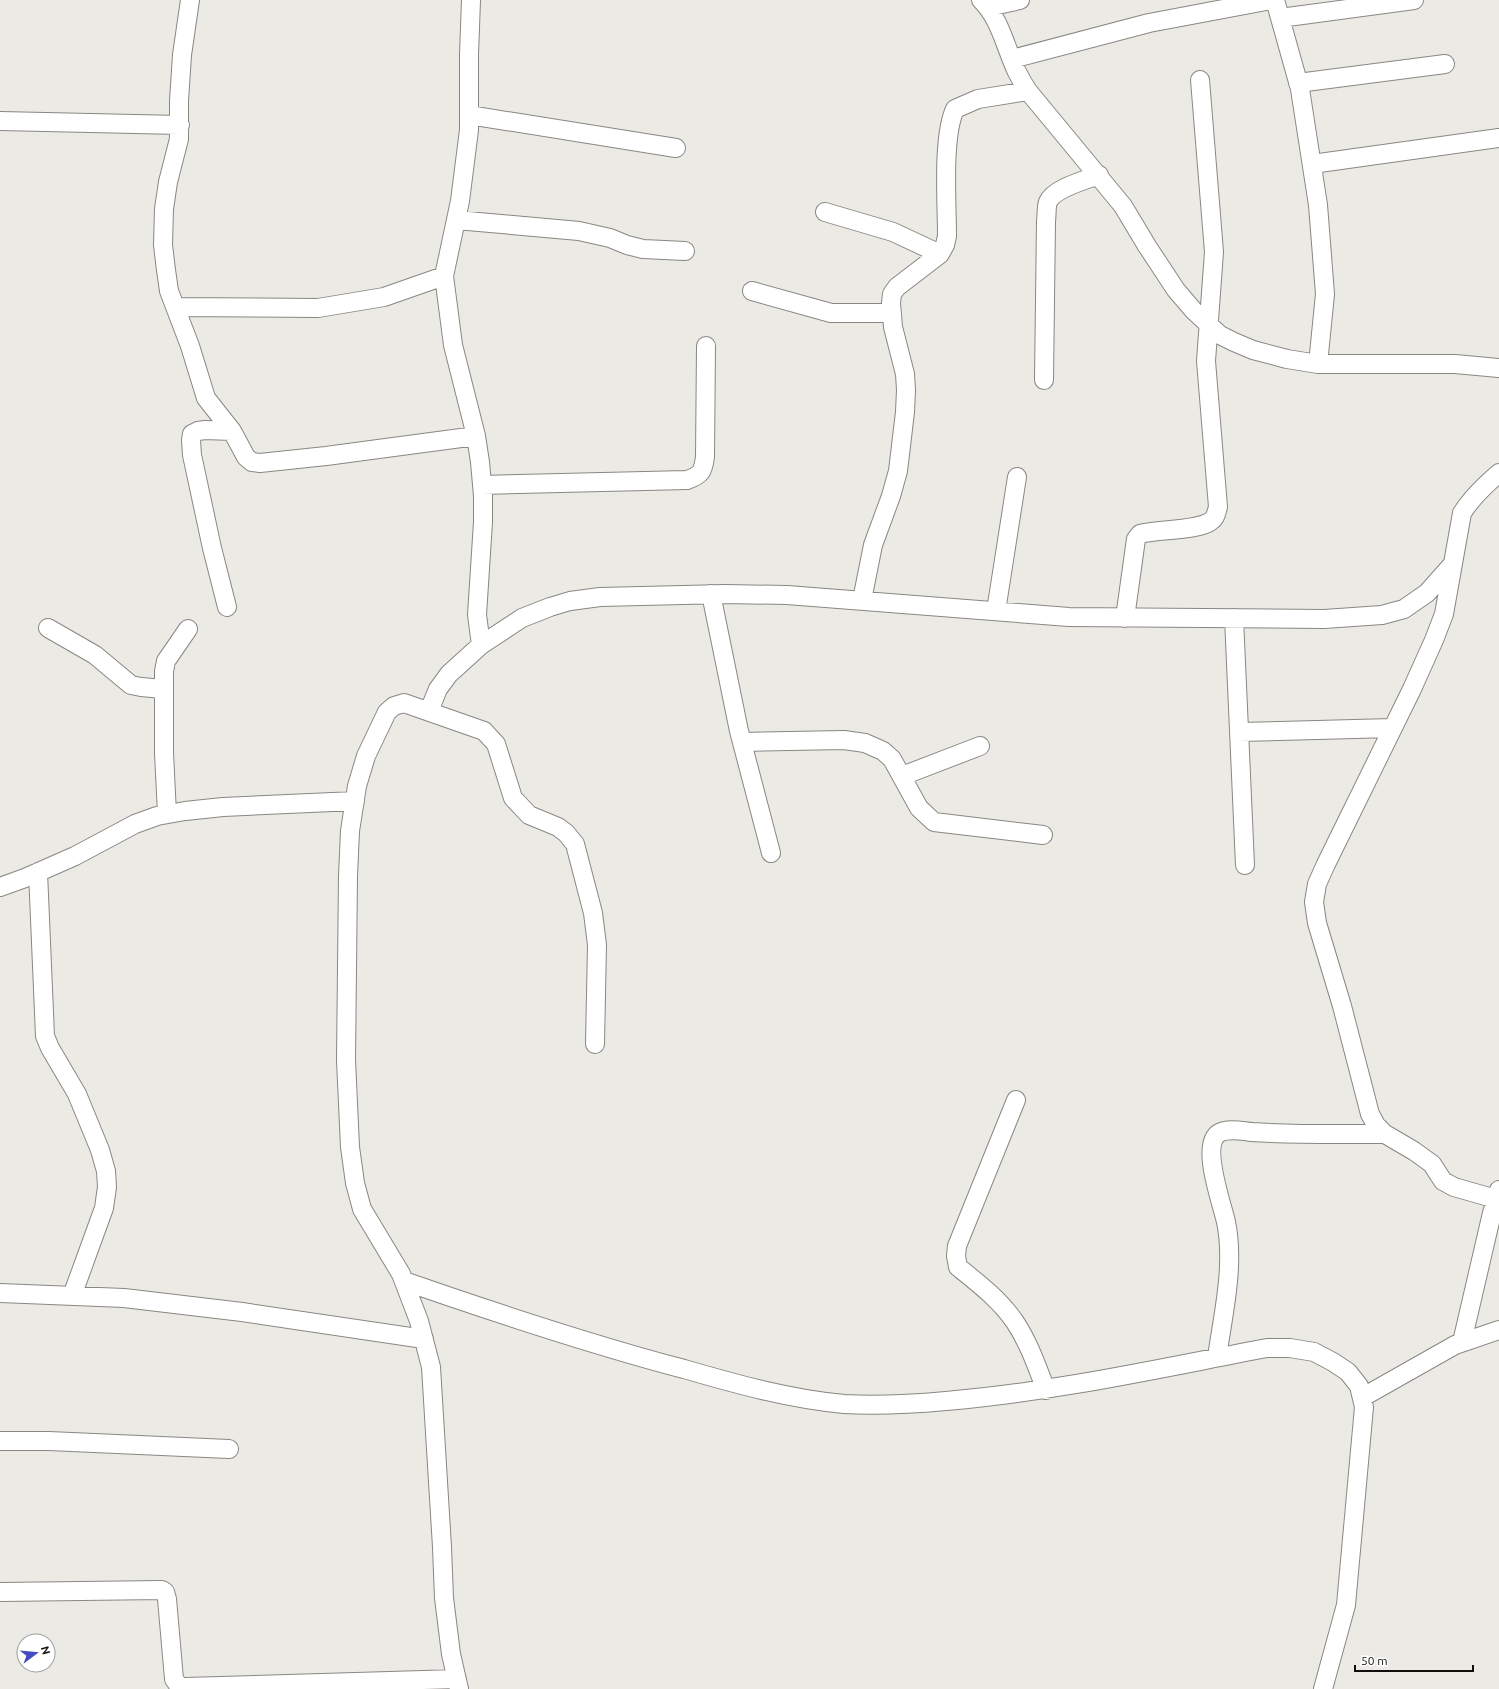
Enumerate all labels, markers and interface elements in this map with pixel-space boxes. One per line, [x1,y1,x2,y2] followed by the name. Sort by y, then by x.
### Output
[16,1633,56,1673] north arrow
[39,1645,53,1656] text: N
[1355,1647,1473,1673] scale bar
[1361,1654,1388,1667] text: 50 m

